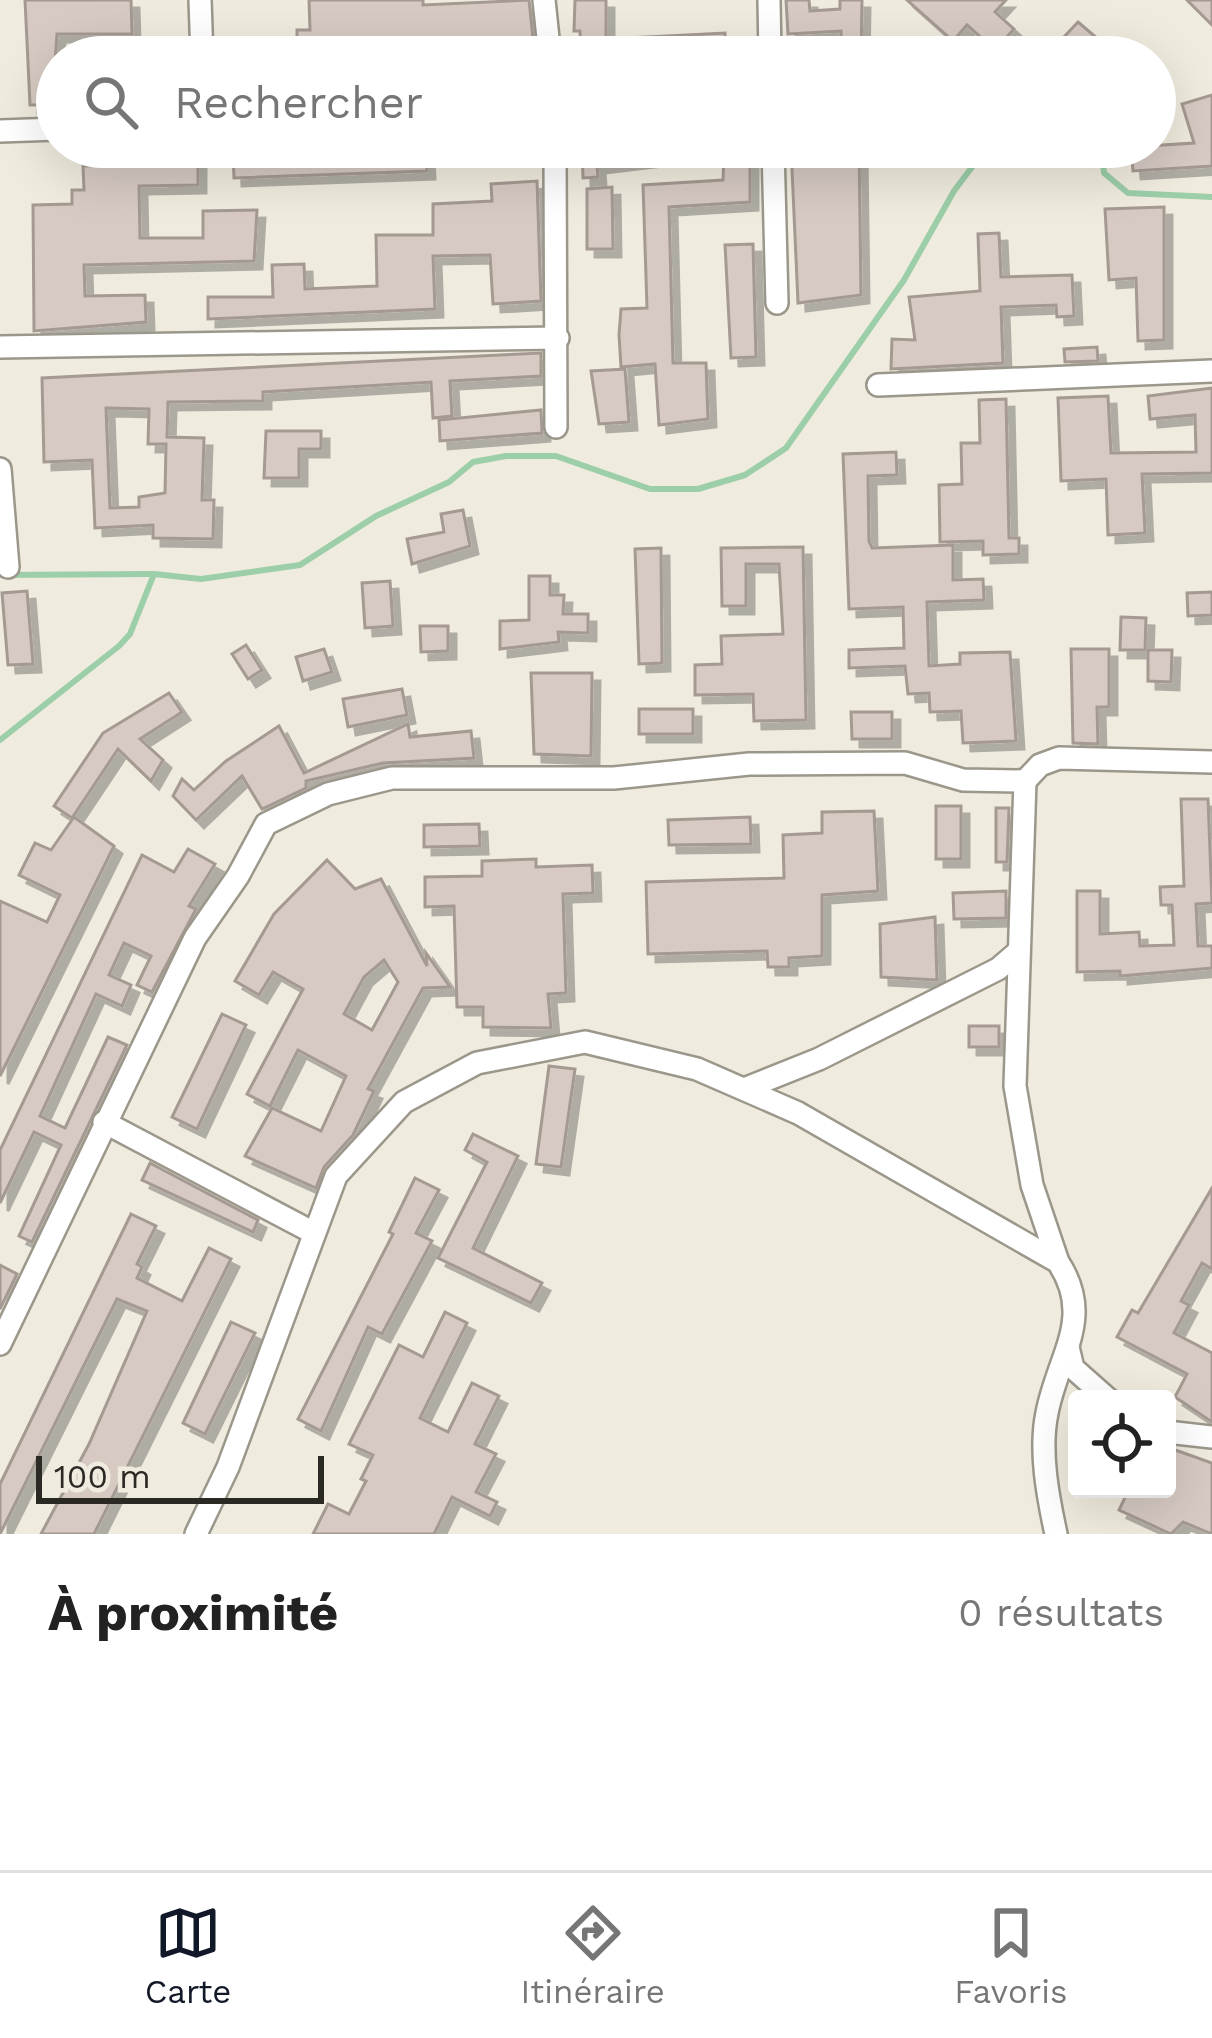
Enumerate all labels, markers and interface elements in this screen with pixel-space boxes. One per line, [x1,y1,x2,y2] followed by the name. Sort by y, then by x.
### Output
[36,36,1176,168] search box
[78,69,144,135] icon: search
[174,76,423,129] text: Rechercher
[1068,1390,1176,1498] map controls
[1068,1390,1176,1498] button: locate
[36,1450,324,1503] scale bar
[54,1457,151,1496] text: 100 m
[48,1583,338,1642] text: À proximité
[958,1590,1164,1635] text: 0 résultats
[145,1900,231,2011] tab: Carte
[521,1900,665,2011] tab: Itinéraire
[954,1900,1067,2011] tab: Favoris

